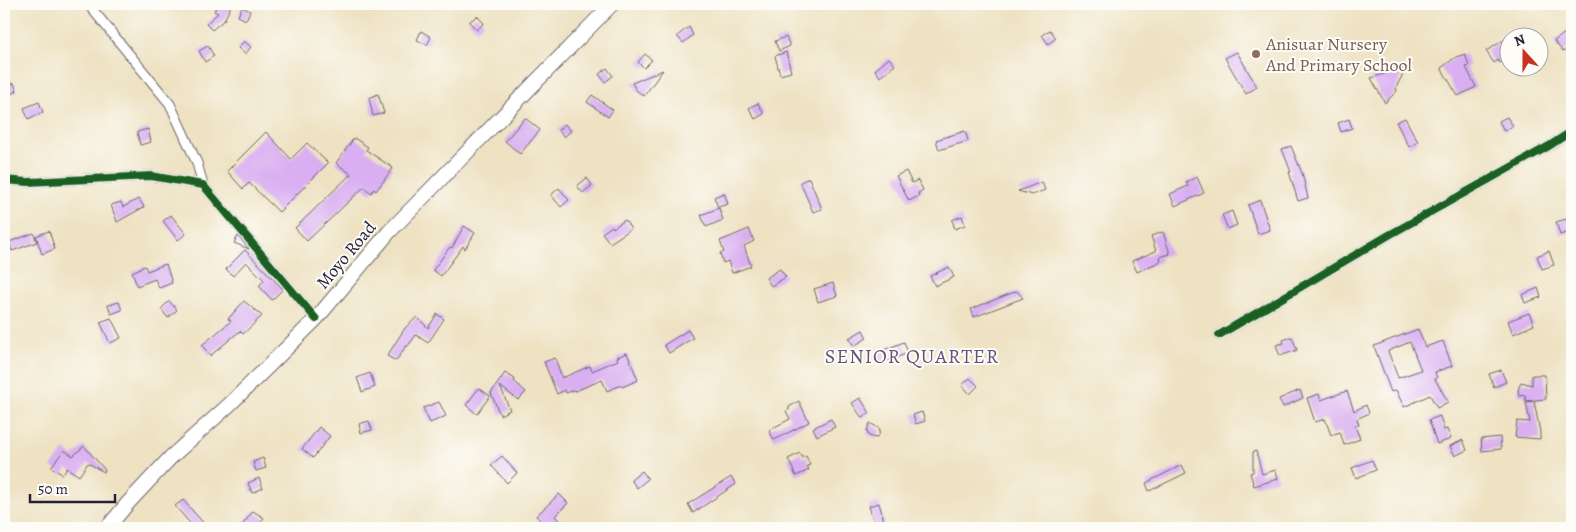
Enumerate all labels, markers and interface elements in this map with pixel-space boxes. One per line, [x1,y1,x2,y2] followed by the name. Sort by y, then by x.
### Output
[1498,28,1548,78] north arrow
[1511,30,1528,51] text: N
[1265,32,1412,77] place label: Anisuar Nursery And Primary School
[1250,48,1262,60] marker: Anisuar Nursery And Primary School
[311,216,382,294] street label: Moyo Road
[825,343,999,370] district label: SENIOR QUARTER
[30,472,115,504] scale bar
[38,479,68,499] text: 50 m

